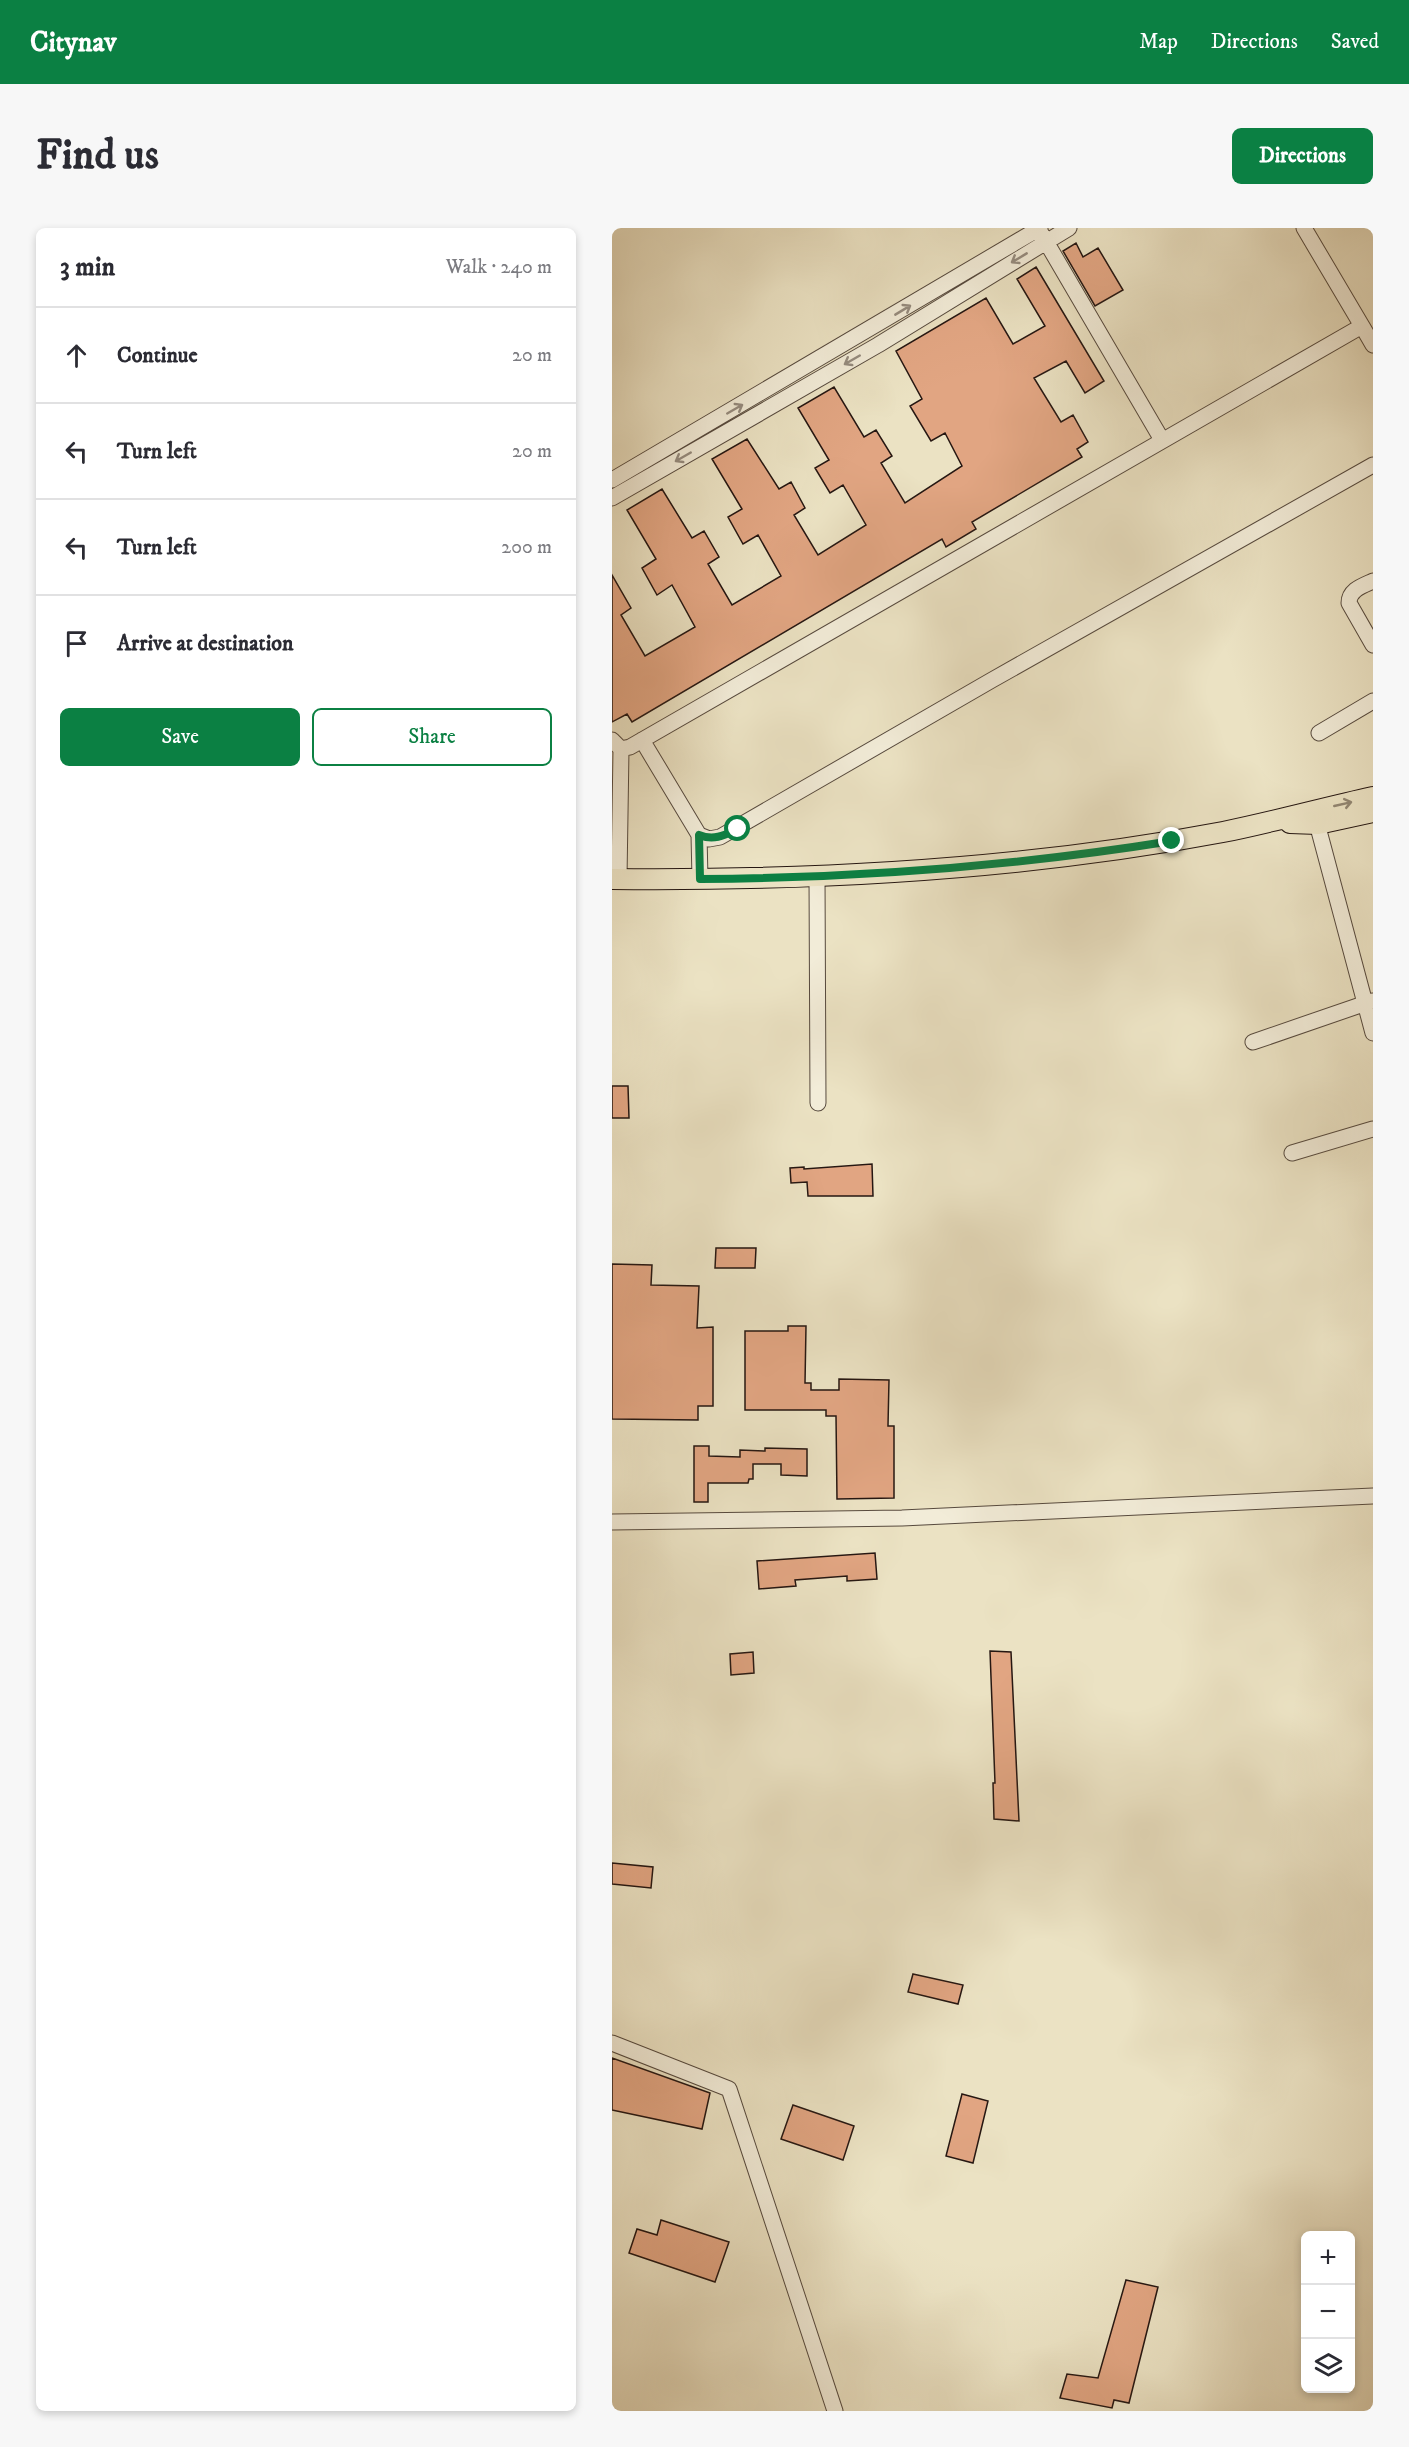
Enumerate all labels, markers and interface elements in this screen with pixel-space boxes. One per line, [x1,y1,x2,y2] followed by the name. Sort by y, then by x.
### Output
[30,25,117,60] text: Citynav
[1139,29,1178,55] text: Map
[1211,29,1298,55] text: Directions
[1331,29,1379,55] text: Saved
[1232,128,1373,184] button: Directions
[36,130,159,182] text: Find us
[60,251,115,284] text: 3 min
[1011,253,1028,265] one-way arrow
[446,255,552,280] text: Walk · 240 m
[894,303,911,315] one-way arrow
[60,339,93,372] icon: ahead
[117,342,198,369] text: Continue
[512,343,552,368] text: 20 m
[844,354,861,366] one-way arrow
[726,403,744,414] one-way arrow
[60,435,93,468] icon: left
[117,438,197,465] text: Turn left
[512,439,552,464] text: 20 m
[675,451,692,463] one-way arrow
[60,531,93,564] icon: left
[117,534,197,561] text: Turn left
[501,535,552,560] text: 200 m
[60,627,93,660] icon: arrive
[117,630,294,657] text: Arrive at destination
[60,708,300,766] button: Save
[312,708,552,766] button: Share
[1333,797,1352,809] one-way arrow
[724,815,750,841] route start
[1158,827,1184,853] route end
[1301,2231,1355,2393] map controls
[1301,2231,1355,2285] button: +
[1301,2285,1355,2339] button: −
[1301,2339,1355,2393] button: layers

